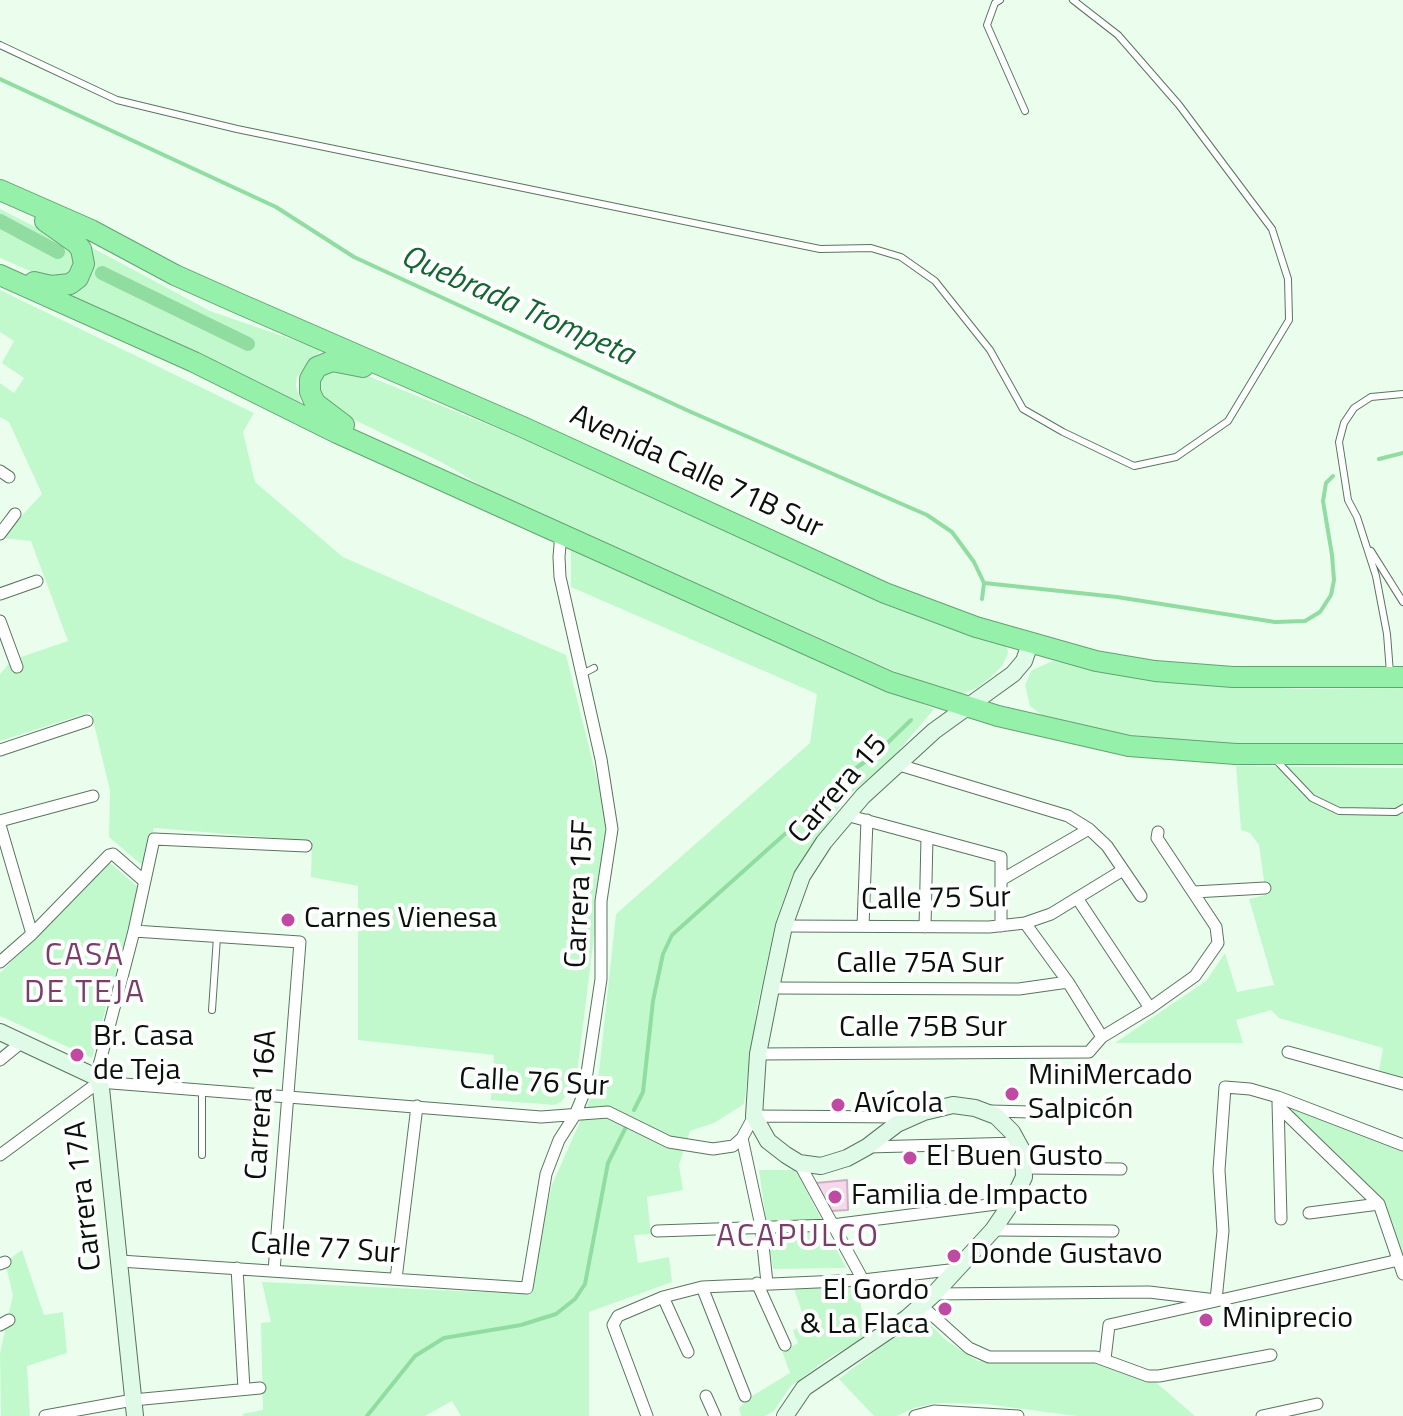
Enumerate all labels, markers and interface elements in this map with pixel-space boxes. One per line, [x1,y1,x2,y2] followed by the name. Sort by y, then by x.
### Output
[394,238,640,376] water label: Quebrada Trompeta
[564,399,828,547] street label: Avenida Calle 71B Sur
[782,728,896,852] street label: Carrera 15
[559,819,603,969] street label: Carrera 15F
[861,881,1011,919] street label: Calle 75 Sur
[304,902,497,938] place label: Carnes Vienesa
[279,911,297,929] marker: Carnes Vienesa
[24,938,146,1013] district label: CASA DE TEJA
[836,947,1004,983] street label: Calle 75A Sur
[839,1011,1007,1047] street label: Calle 75B Sur
[93,1020,194,1090] place label: Br. Casa de Teja
[240,1029,286,1181] street label: Carrera 16A
[68,1046,86,1064] marker: Br. Casa de Teja
[1028,1059,1193,1130] place label: MiniMercado Salpicón
[458,1062,610,1106] street label: Calle 76 Sur
[1003,1085,1021,1103] marker: MiniMercado Salpicón
[854,1087,943,1123] place label: Avícola
[829,1096,847,1114] marker: Avícola
[59,1119,111,1273] street label: Carrera 17A
[926,1140,1103,1176] place label: El Buen Gusto
[901,1149,919,1167] marker: El Buen Gusto
[851,1179,1088,1215] place label: Familia de Impacto
[826,1188,844,1206] marker: Familia de Impacto
[716,1219,880,1257] district label: ACAPULCO
[249,1227,401,1273] street label: Calle 77 Sur
[970,1238,1163,1274] place label: Donde Gustavo
[945,1247,963,1265] marker: Donde Gustavo
[800,1274,929,1344] place label: El Gordo & La Flaca
[936,1300,954,1318] marker: El Gordo & La Flaca
[1222,1302,1353,1338] place label: Miniprecio
[1197,1311,1215,1329] marker: Miniprecio

